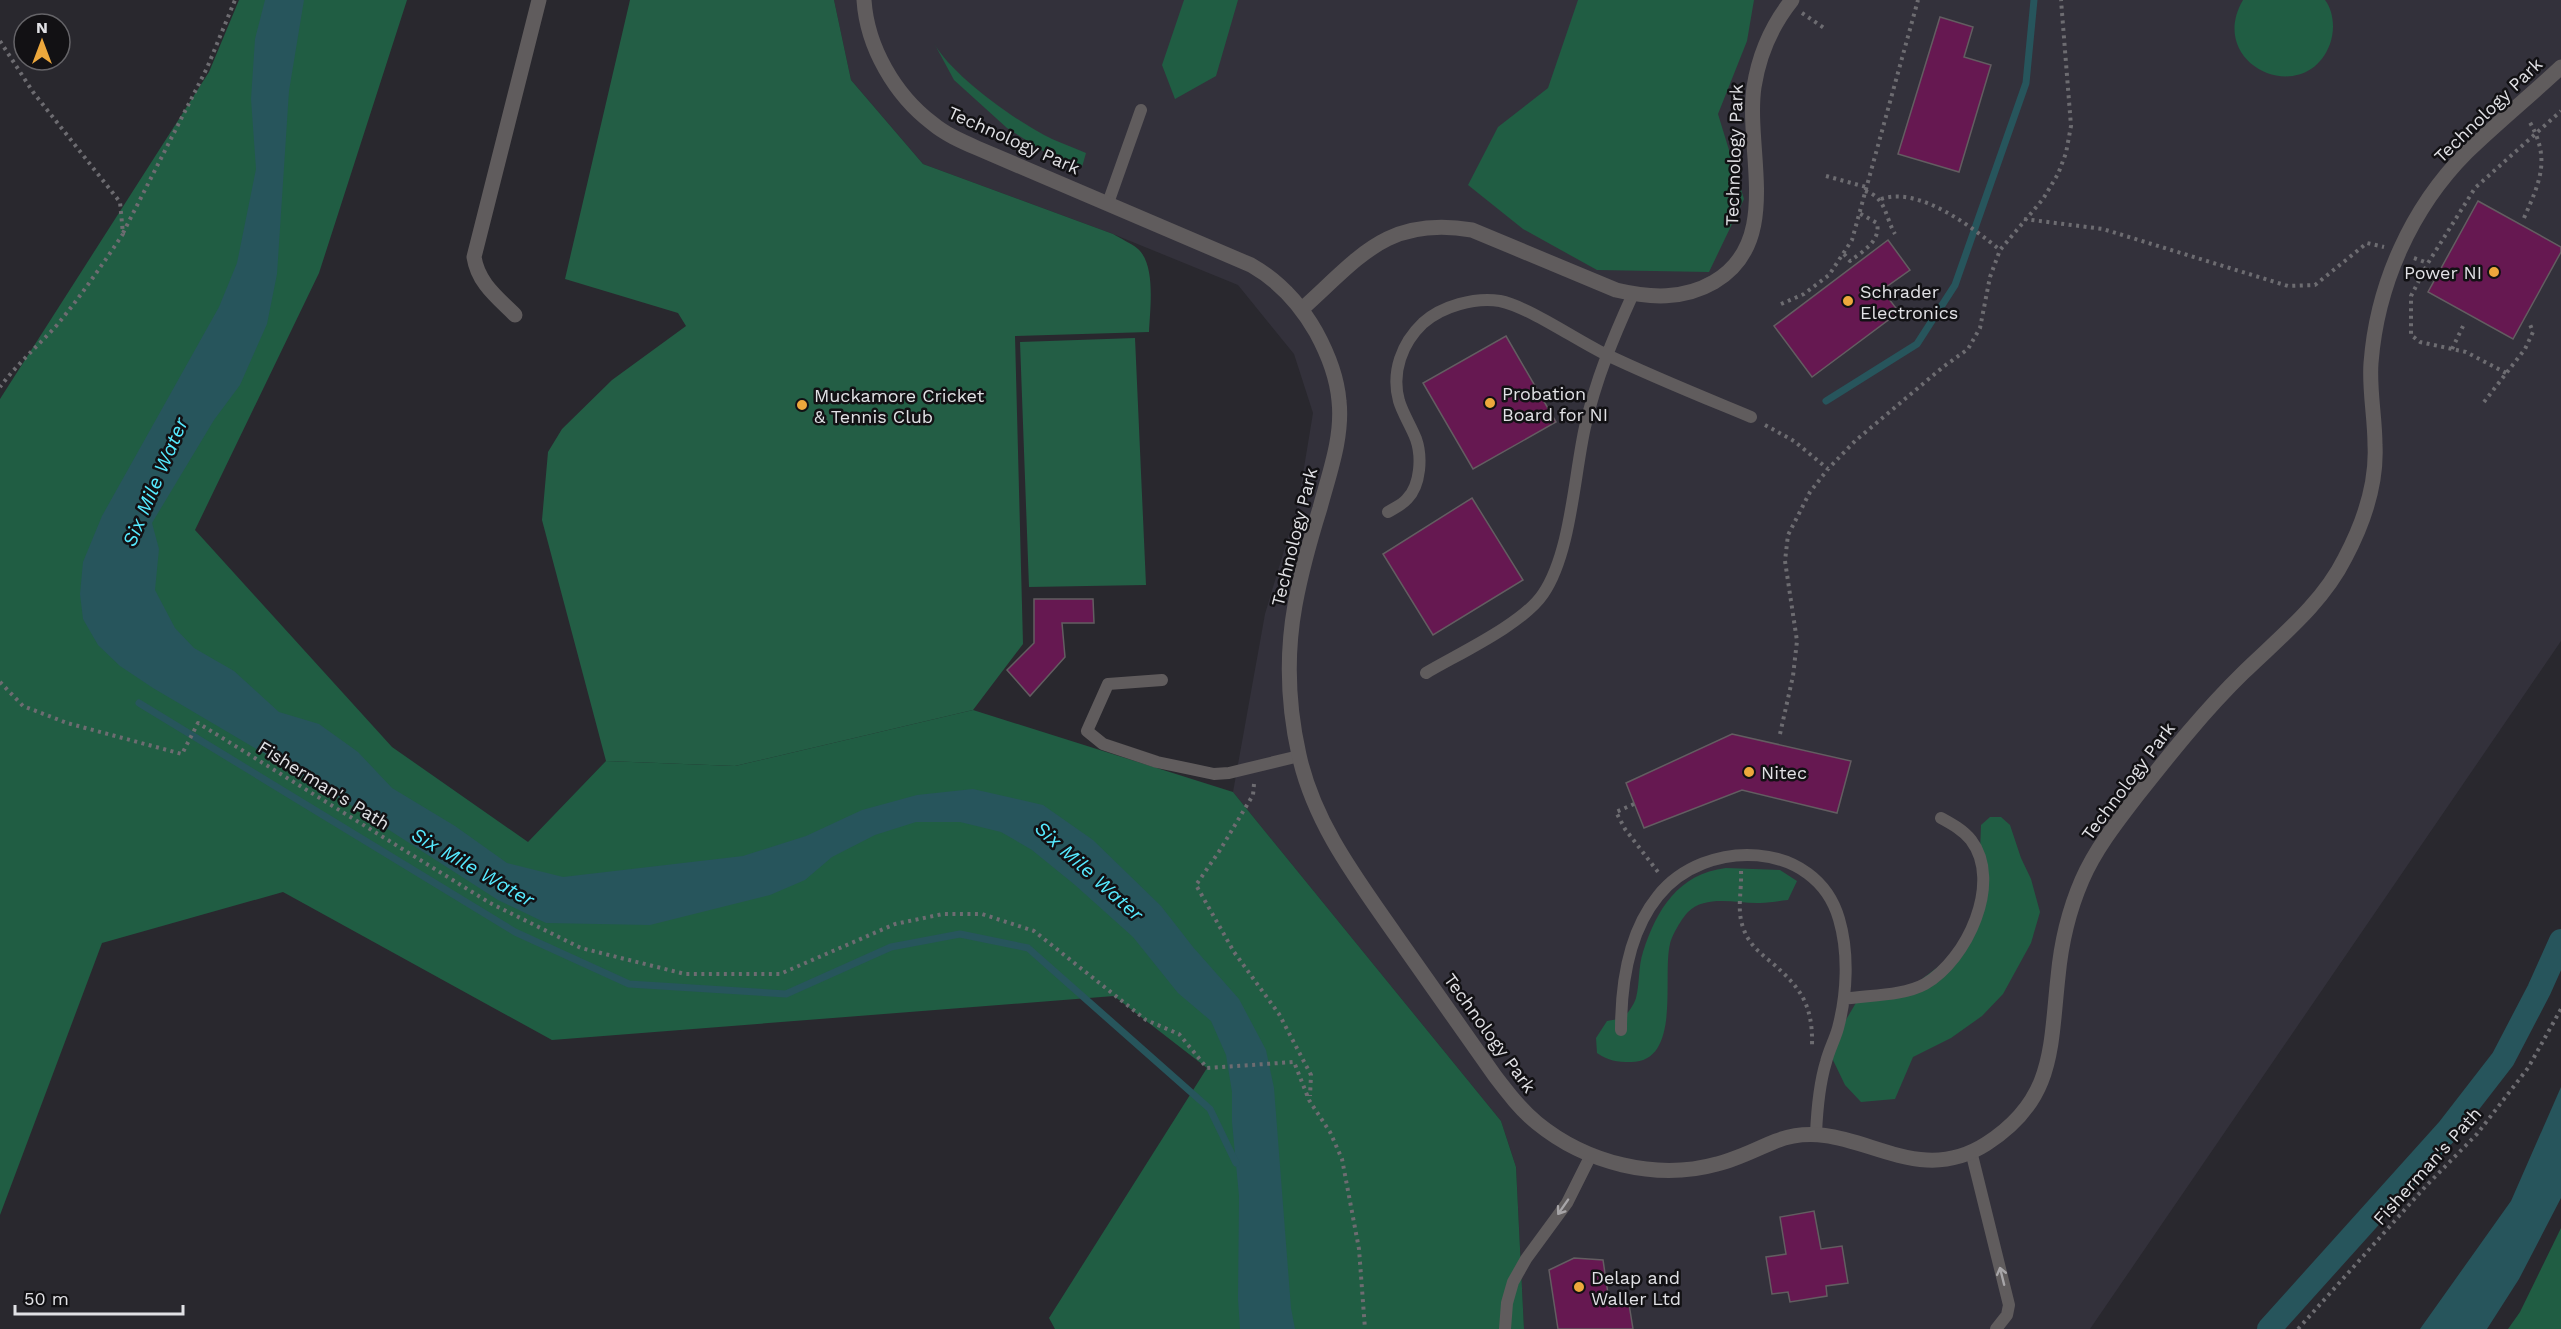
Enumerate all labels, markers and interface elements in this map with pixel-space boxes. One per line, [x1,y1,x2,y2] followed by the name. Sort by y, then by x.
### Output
[12,12,72,72] north arrow
[36,18,48,37] text: N
[2430,53,2546,167] street label: Technology Park
[1721,84,1747,226] street label: Technology Park
[945,102,1083,178] street label: Technology Park
[2404,262,2482,283] place label: Power NI
[2487,265,2501,279] marker: Power NI
[1860,281,1958,323] place label: Schrader Electronics
[1841,294,1855,308] marker: Schrader Electronics
[1502,383,1608,425] place label: Probation Board for NI
[814,385,985,427] place label: Muckamore Cricket & Tennis Club
[1483,396,1497,410] marker: Probation Board for NI
[795,398,809,412] marker: Muckamore Cricket & Tennis Club
[117,413,193,550] water label: Six Mile Water
[1267,466,1321,608] street label: Technology Park
[2077,718,2179,844] street label: Technology Park
[254,736,394,834] street label: Fisherman's Path
[1761,762,1807,783] place label: Nitec
[1742,765,1756,779] marker: Nitec
[1030,816,1149,927] water label: Six Mile Water
[407,822,540,912] water label: Six Mile Water
[1440,969,1540,1097] street label: Technology Park
[2369,1103,2485,1229] street label: Fisherman's Path
[1557,1198,1569,1214] one-way arrow
[1591,1267,1681,1309] place label: Delap and Waller Ltd
[1996,1267,2008,1286] one-way arrow
[15,1278,183,1316] scale bar
[1572,1280,1586,1294] marker: Delap and Waller Ltd
[24,1288,69,1309] text: 50 m

